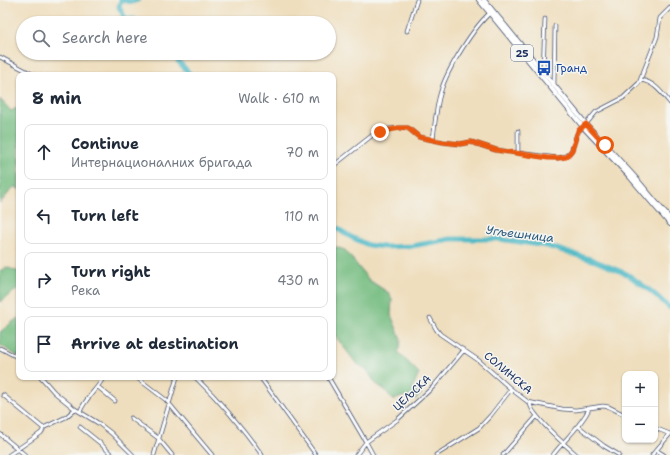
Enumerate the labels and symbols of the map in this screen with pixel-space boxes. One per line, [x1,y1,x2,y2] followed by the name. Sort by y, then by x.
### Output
[511,45,533,61] road number: 25
[535,59,553,77] bus stop icon: Гранд
[556,61,587,76] place label: Гранд
[371,123,389,141] route end
[596,136,614,154] route start
[485,222,555,246] water label: Угљешница
[481,348,535,398] street label: СОЛИНСКА
[390,371,434,415] street label: ЦЕЉСКА

